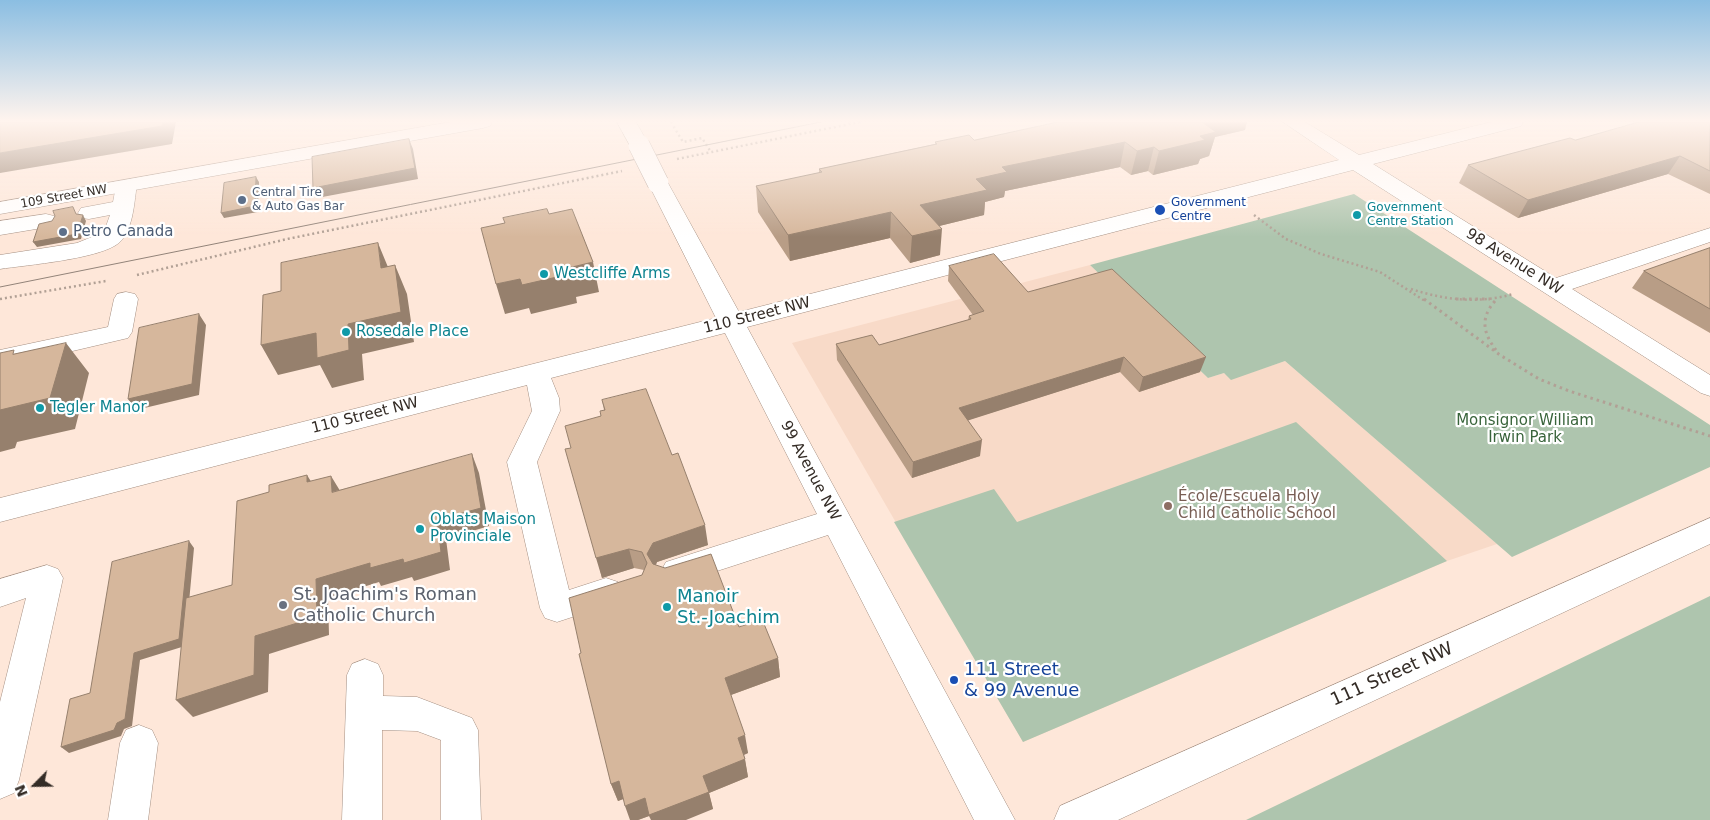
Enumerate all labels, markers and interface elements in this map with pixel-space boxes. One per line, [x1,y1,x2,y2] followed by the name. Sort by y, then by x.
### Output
[19,182,109,212] street label: 109 Street NW
[252,186,344,214] place label: Central Tire & Auto Gas Bar
[236,194,248,206] marker: Central Tire & Auto Gas Bar
[1171,196,1246,224] place label: Government Centre
[1367,201,1454,229] place label: Government Centre Station
[1153,203,1167,217] marker: Government Centre
[1351,209,1363,221] marker: Government Centre Station
[73,223,173,241] place label: Petro Canada
[1462,225,1566,299] street label: 98 Avenue NW
[57,226,69,238] marker: Petro Canada
[554,265,670,283] place label: Westcliffe Arms
[538,268,550,280] marker: Westcliffe Arms
[702,294,812,338] street label: 110 Street NW
[356,323,469,341] place label: Rosedale Place
[340,326,352,338] marker: Rosedale Place
[310,394,420,438] street label: 110 Street NW
[50,399,147,417] place label: Tegler Manor
[34,402,46,414] marker: Tegler Manor
[1456,412,1594,447] park label: Monsignor William Irwin Park
[776,418,844,524] street label: 99 Avenue NW
[1178,488,1336,523] place label: École/Escuela Holy Child Catholic School
[1162,500,1174,512] marker: École/Escuela Holy Child Catholic School
[430,511,536,546] place label: Oblats Maison Provinciale
[414,523,426,535] marker: Oblats Maison Provinciale
[293,584,477,626] place label: St. Joachim's Roman Catholic Church
[677,586,780,628] place label: Manoir St.-Joachim
[277,599,289,611] marker: St. Joachim's Roman Catholic Church
[661,601,673,613] marker: Manoir St.-Joachim
[1327,638,1457,712] street label: 111 Street NW
[964,659,1079,702] place label: 111 Street & 99 Avenue
[948,674,960,686] marker: 111 Street & 99 Avenue
[10,760,60,810] north arrow
[12,782,31,799] text: N

